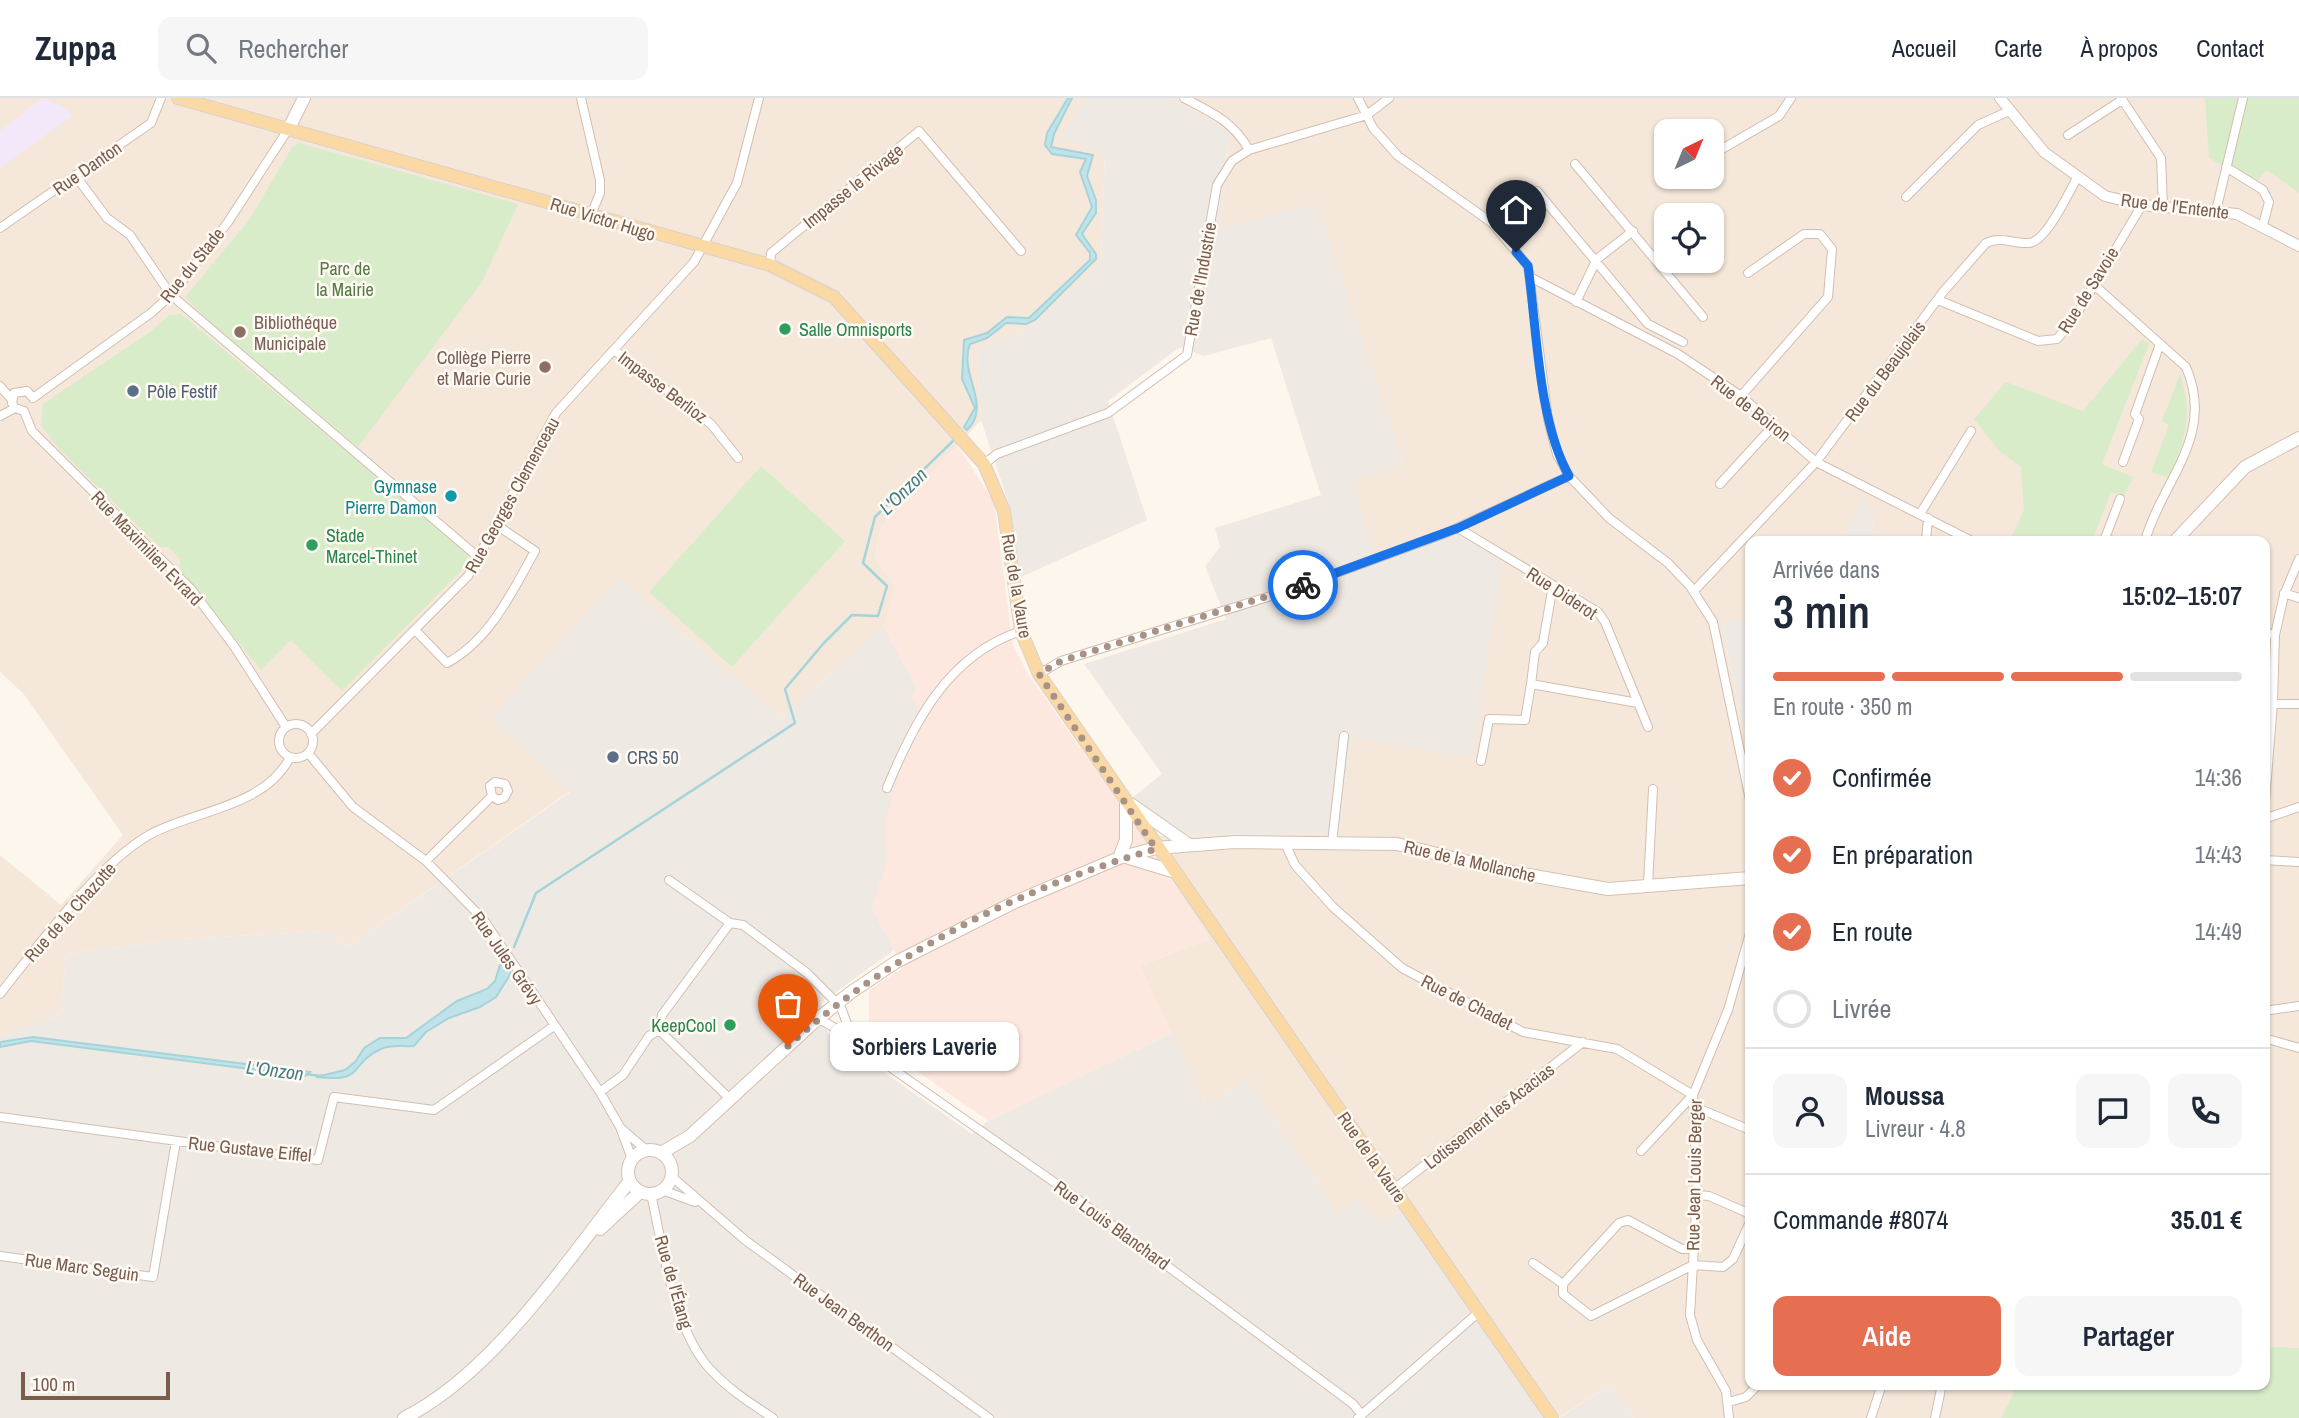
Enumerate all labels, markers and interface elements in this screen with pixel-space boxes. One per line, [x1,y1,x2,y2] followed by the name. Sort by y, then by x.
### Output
[158,17,648,80] search box
[35,26,116,70] text: Zuppa
[182,29,220,67] icon: search
[238,31,348,66] text: Rechercher
[1892,32,1956,64] text: Accueil
[1994,32,2042,64] text: Carte
[2080,32,2158,64] text: À propos
[2196,32,2264,64] text: Contact
[1654,119,1724,189] north arrow
[1654,119,1724,273] map controls
[48,135,126,201] street label: Rue Danton
[798,138,908,234] street label: Impasse le Rivage
[1486,180,1546,252] pin
[2120,187,2230,225] street label: Rue de l'Entente
[547,191,659,247] street label: Rue Victor Hugo
[1497,191,1535,229] icon: home
[1654,203,1724,273] button: locate
[1178,220,1222,338] street label: Rue de l'Industrie
[154,222,230,308] street label: Rue du Stade
[2052,242,2124,338] street label: Rue de Savoie
[316,256,374,302] park label: Parc de la Mairie
[254,310,337,356] place label: Bibliothéque Municipale
[1839,315,1931,427] street label: Rue du Beaujolais
[799,317,912,342] place label: Salle Omnisports
[777,321,793,337] marker: Salle Omnisports
[232,324,248,340] marker: Bibliothéque Municipale
[437,345,531,391] place label: Collège Pierre et Marie Curie
[613,345,713,429] street label: Impasse Berlioz
[537,359,553,375] marker: Collège Pierre et Marie Curie
[1706,369,1796,447] street label: Rue de Boiron
[147,379,218,404] place label: Pôle Festif
[125,383,141,399] marker: Pôle Festif
[459,413,565,577] street label: Rue Georges Clemenceau
[873,462,933,520] water label: L'Onzon
[345,474,437,520] place label: Gymnase Pierre Damon
[86,485,208,611] street label: Rue Maximilien Evrard
[443,488,459,504] marker: Gymnase Pierre Damon
[326,523,417,569] place label: Stade Marcel-Thinet
[996,532,1038,640] street label: Rue de la Vaure
[304,537,320,553] marker: Stade Marcel-Thinet
[1268,550,1338,620] courier
[1773,554,1880,585] text: Arrivée dans
[1522,561,1602,625] street label: Rue Diderot
[1284,566,1322,604] icon: bike
[2122,578,2242,613] text: 15:02–15:07
[1773,580,1870,642] text: 3 min
[1773,691,1912,722] text: En route · 350 m
[627,745,679,770] place label: CRS 50
[605,749,621,765] marker: CRS 50
[1773,759,1811,797] icon: check
[1832,760,1932,795] text: Confirmée
[2195,762,2242,793] text: 14:36
[1402,834,1538,888] street label: Rue de la Mollanche
[1773,836,1811,874] icon: check
[1832,837,1973,872] text: En préparation
[2195,839,2242,870] text: 14:43
[18,857,122,967] street label: Rue de la Chazotte
[465,906,549,1010] street label: Rue Jules Grévy
[1773,913,1811,951] icon: check
[1832,914,1913,949] text: En route
[2195,916,2242,947] text: 14:49
[1417,968,1517,1036] street label: Rue de Chadet
[758,974,818,1046] pin
[769,985,807,1023] icon: bag
[1832,991,1891,1026] text: Livrée
[651,1013,716,1038] place label: KeepCool
[722,1017,738,1033] marker: KeepCool
[830,1021,1019,1070] callout: Sorbiers Laverie
[852,1031,997,1062] text: Sorbiers Laverie
[245,1054,305,1086] water label: L'Onzon
[1419,1057,1559,1175] street label: Lotissement les Acacias
[1773,1074,1847,1148] button: person
[2076,1074,2150,1148] button: chat
[2168,1074,2242,1148] button: phone
[1865,1078,1944,1113] text: Moussa
[1680,1099,1708,1251] street label: Rue Jean Louis Berger
[1331,1107,1413,1207] street label: Rue de la Vaure
[1865,1113,1966,1144] text: Livreur · 4.8
[187,1130,313,1168] street label: Rue Gustave Eiffel
[1049,1174,1175,1276] street label: Rue Louis Blanchard
[1773,1202,1948,1237] text: Commande #8074
[2171,1202,2242,1237] text: 35.01 €
[649,1232,700,1333] street label: Rue de l'Étang
[23,1247,141,1287] street label: Rue Marc Seguin
[789,1267,899,1357] street label: Rue Jean Berthon
[1773,1296,2001,1376] button: Aide
[2015,1296,2242,1376] button: Partager
[21,1369,170,1401] scale bar
[32,1371,75,1397] text: 100 m

